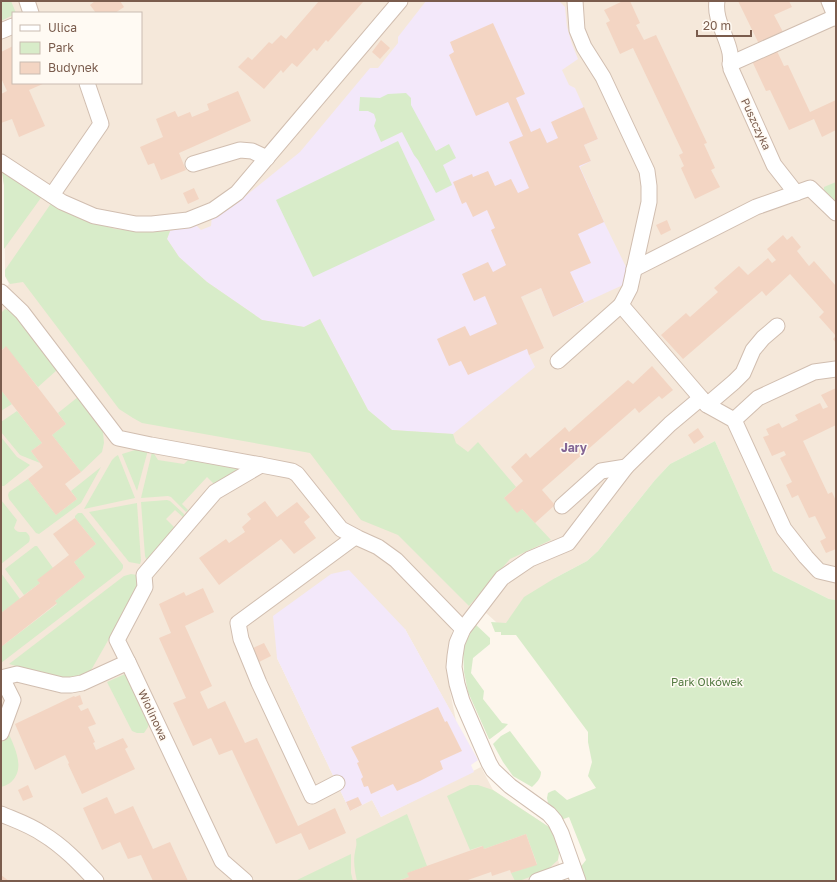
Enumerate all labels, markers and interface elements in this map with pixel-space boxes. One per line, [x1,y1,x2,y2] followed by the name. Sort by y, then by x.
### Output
[12,12,142,84] legend
[697,12,751,38] scale bar
[703,18,731,33] text: 20 m
[48,20,77,35] text: Ulica
[48,40,74,55] text: Park
[48,60,99,75] text: Budynek
[739,96,774,152] street label: Puszczyka
[561,440,588,455] district label: Jary
[671,675,743,688] park label: Park Olkówek
[136,687,171,742] street label: Wiolinowa

